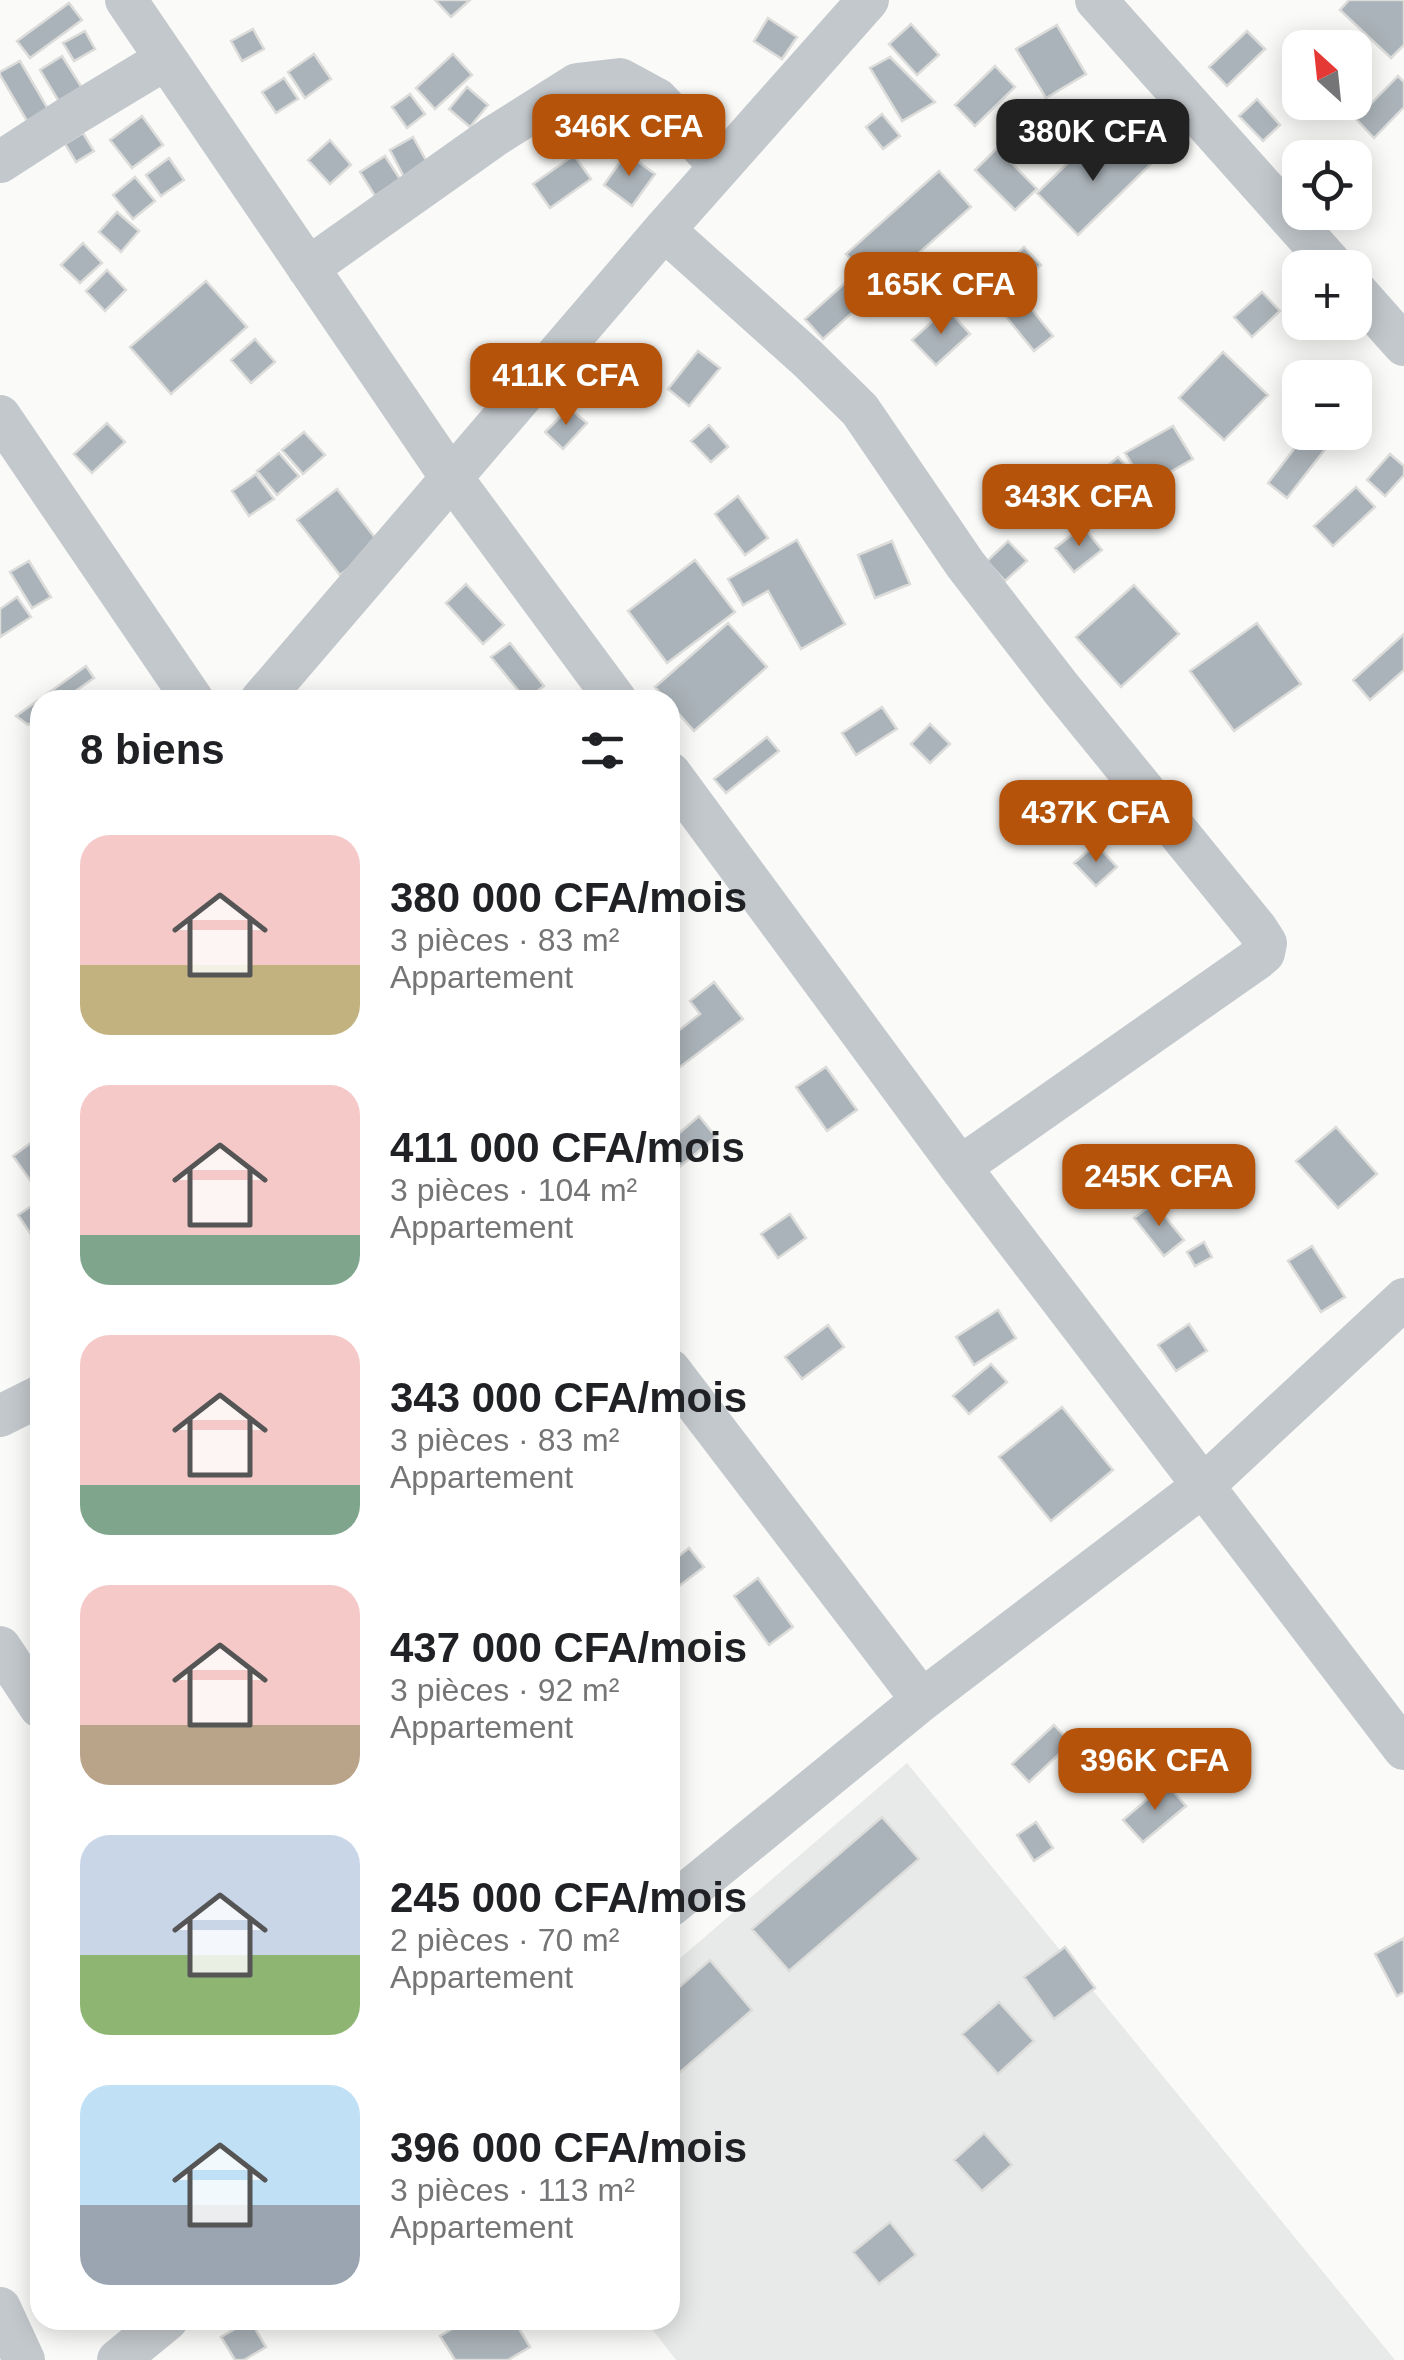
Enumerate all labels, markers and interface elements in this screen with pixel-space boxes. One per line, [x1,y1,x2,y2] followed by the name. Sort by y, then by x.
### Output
[1282,30,1372,120] north arrow
[1282,30,1372,450] map controls
[526,94,732,179] pin: 346K CFA
[990,99,1196,184] pin: 380K CFA
[554,108,704,144] text: 346K CFA
[1018,113,1168,149] text: 380K CFA
[1282,140,1372,230] button: locate
[1282,250,1372,340] button: +
[838,252,1044,337] pin: 165K CFA
[866,266,1016,302] text: 165K CFA
[463,343,669,428] pin: 411K CFA
[492,357,640,393] text: 411K CFA
[1282,360,1372,450] button: −
[976,464,1182,549] pin: 343K CFA
[1004,478,1154,514] text: 343K CFA
[575,723,630,778] icon: filters
[80,726,225,773] text: 8 biens
[993,780,1199,865] pin: 437K CFA
[1021,794,1171,830] text: 437K CFA
[390,874,747,921] text: 380 000 CFA/mois
[160,875,280,995] icon: home
[390,922,619,958] text: 3 pièces · 83 m²
[390,959,573,995] text: Appartement
[390,1124,745,1171] text: 411 000 CFA/mois
[160,1125,280,1245] icon: home
[1056,1144,1262,1229] pin: 245K CFA
[1084,1158,1234,1194] text: 245K CFA
[390,1172,637,1208] text: 3 pièces · 104 m²
[390,1209,573,1245] text: Appartement
[390,1374,747,1421] text: 343 000 CFA/mois
[160,1375,280,1495] icon: home
[390,1422,619,1458] text: 3 pièces · 83 m²
[390,1459,573,1495] text: Appartement
[390,1624,747,1671] text: 437 000 CFA/mois
[160,1625,280,1745] icon: home
[390,1672,619,1708] text: 3 pièces · 92 m²
[390,1709,573,1745] text: Appartement
[1052,1728,1258,1813] pin: 396K CFA
[1080,1742,1230,1778] text: 396K CFA
[390,1874,747,1921] text: 245 000 CFA/mois
[160,1875,280,1995] icon: home
[390,1922,619,1958] text: 2 pièces · 70 m²
[390,1959,573,1995] text: Appartement
[390,2124,747,2171] text: 396 000 CFA/mois
[160,2125,280,2245] icon: home
[390,2172,635,2208] text: 3 pièces · 113 m²
[390,2209,573,2245] text: Appartement

